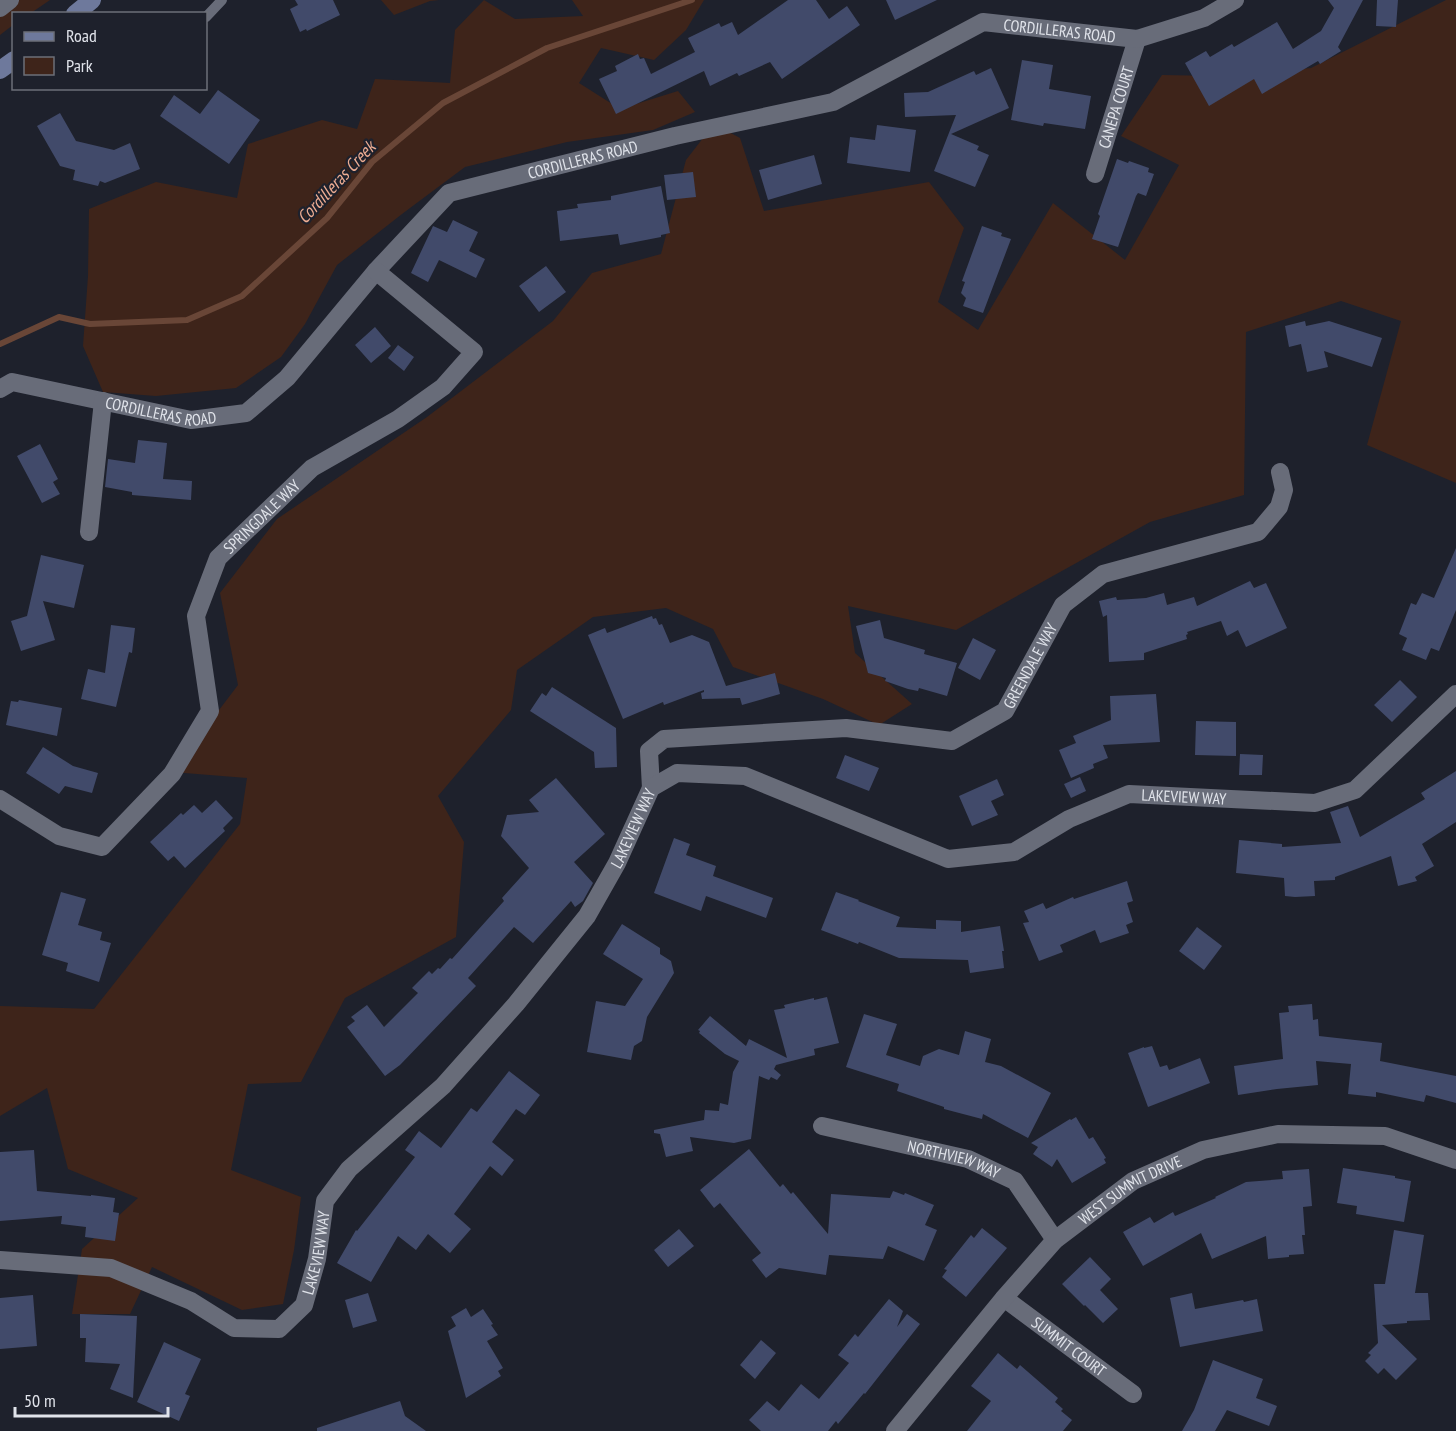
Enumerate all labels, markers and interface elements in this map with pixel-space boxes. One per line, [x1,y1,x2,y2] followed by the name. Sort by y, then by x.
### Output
[12,12,207,90] legend
[1003,14,1117,47] street label: CORDILLERAS ROAD
[66,24,97,47] text: Road
[66,54,93,77] text: Park
[1094,64,1138,151] street label: CANEPA COURT
[292,134,381,228] water label: Cordilleras Creek
[526,136,640,183] street label: CORDILLERAS ROAD
[104,392,217,430] street label: CORDILLERAS ROAD
[219,475,305,558] street label: SPRINGDALE WAY
[998,619,1062,712] street label: GREENDALE WAY
[606,785,660,872] street label: LAKEVIEW WAY
[1141,785,1228,809] street label: LAKEVIEW WAY
[906,1136,1004,1183] street label: NORTHVIEW WAY
[1074,1151,1185,1229] street label: WEST SUMMIT DRIVE
[297,1209,334,1297] street label: LAKEVIEW WAY
[1028,1312,1110,1381] street label: SUMMIT COURT
[15,1380,168,1418] scale bar
[24,1389,56,1412] text: 50 m

